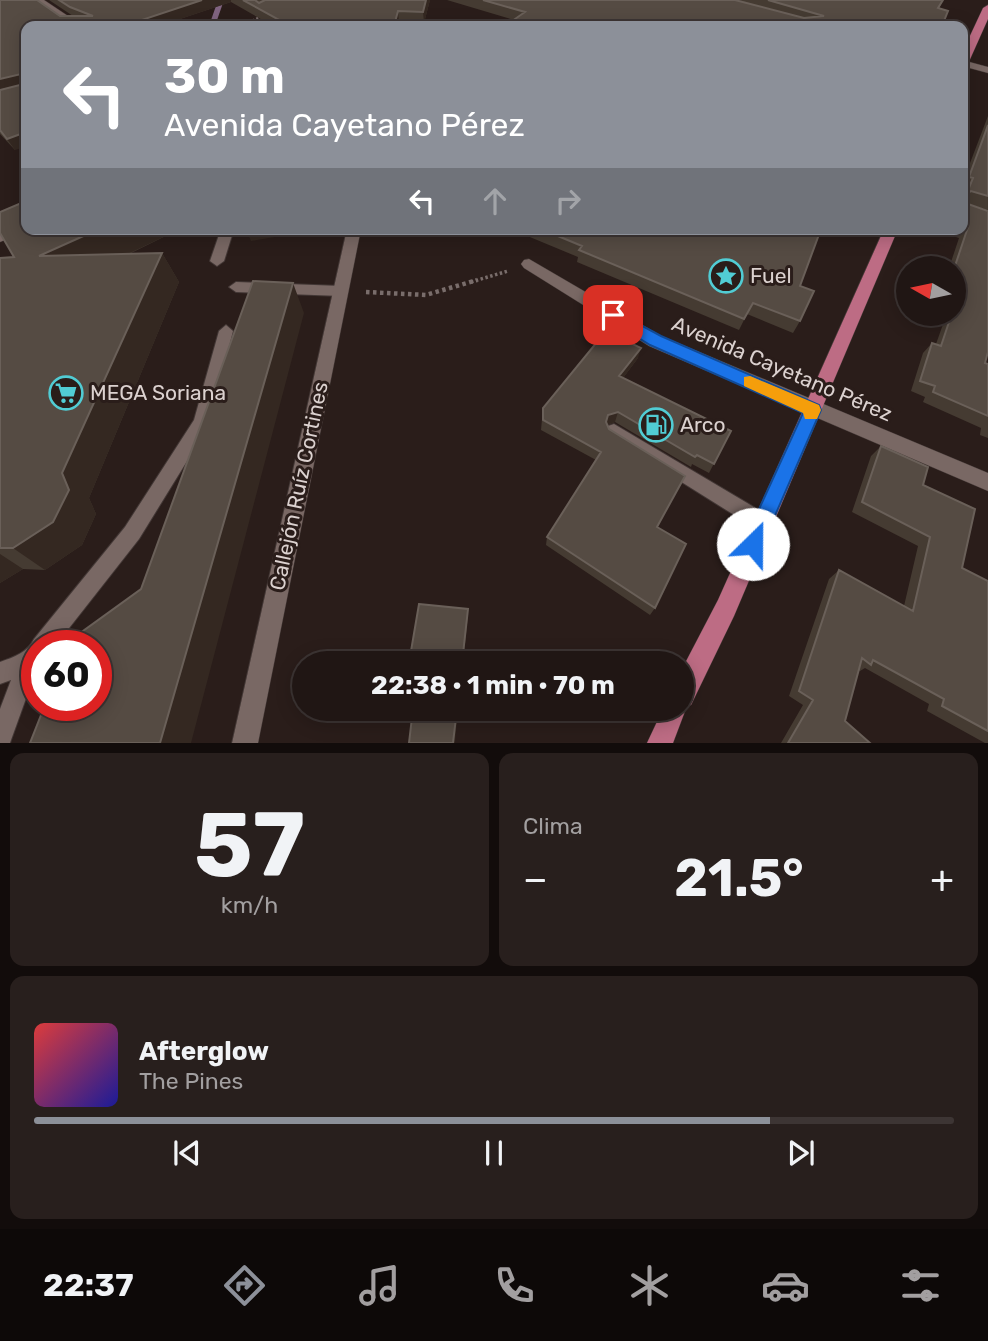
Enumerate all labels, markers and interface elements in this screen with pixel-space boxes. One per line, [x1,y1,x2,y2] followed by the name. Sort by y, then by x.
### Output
[164,47,285,105] text: 30 m
[49,49,140,140] icon: left
[164,106,525,144] text: Avenida Cayetano Pérez
[403,182,441,220] icon: left
[476,182,514,220] icon: ahead
[549,182,587,220] icon: right
[896,256,966,326] north arrow
[896,256,966,326] map controls
[707,257,745,295] place icon: Fuel
[750,263,792,288] place label: Fuel
[583,285,643,345] pin
[594,296,632,334] icon: arrive
[668,311,896,426] street label: Avenida Cayetano Pérez
[47,374,85,412] supermarket icon: MEGA Soriana
[264,379,333,592] street label: Callejón Ruíz Cortines
[90,380,226,405] place label: MEGA Soriana
[637,406,675,444] fuel station icon: Arco
[680,412,726,437] place label: Arco
[716,507,790,581] position arrow
[21,630,112,721] speed limit sign: 60
[371,670,615,701] text: 22:38 · 1 min · 70 m
[194,791,305,899] text: 57
[523,812,583,840] text: Clima
[674,847,804,909] text: 21.5°
[523,856,548,902] text: −
[930,856,954,902] text: +
[221,891,278,919] text: km/h
[139,1036,269,1067] text: Afterglow
[139,1067,243,1095] text: The Pines
[168,1134,206,1172] icon: previous
[475,1134,513,1172] icon: pause
[782,1134,820,1172] icon: next
[220,1261,269,1310] icon: directions
[355,1261,404,1310] icon: music
[490,1261,539,1310] icon: phone
[625,1261,674,1310] icon: climate
[761,1261,810,1310] icon: car
[896,1261,945,1310] icon: filters
[43,1266,133,1304] text: 22:37

